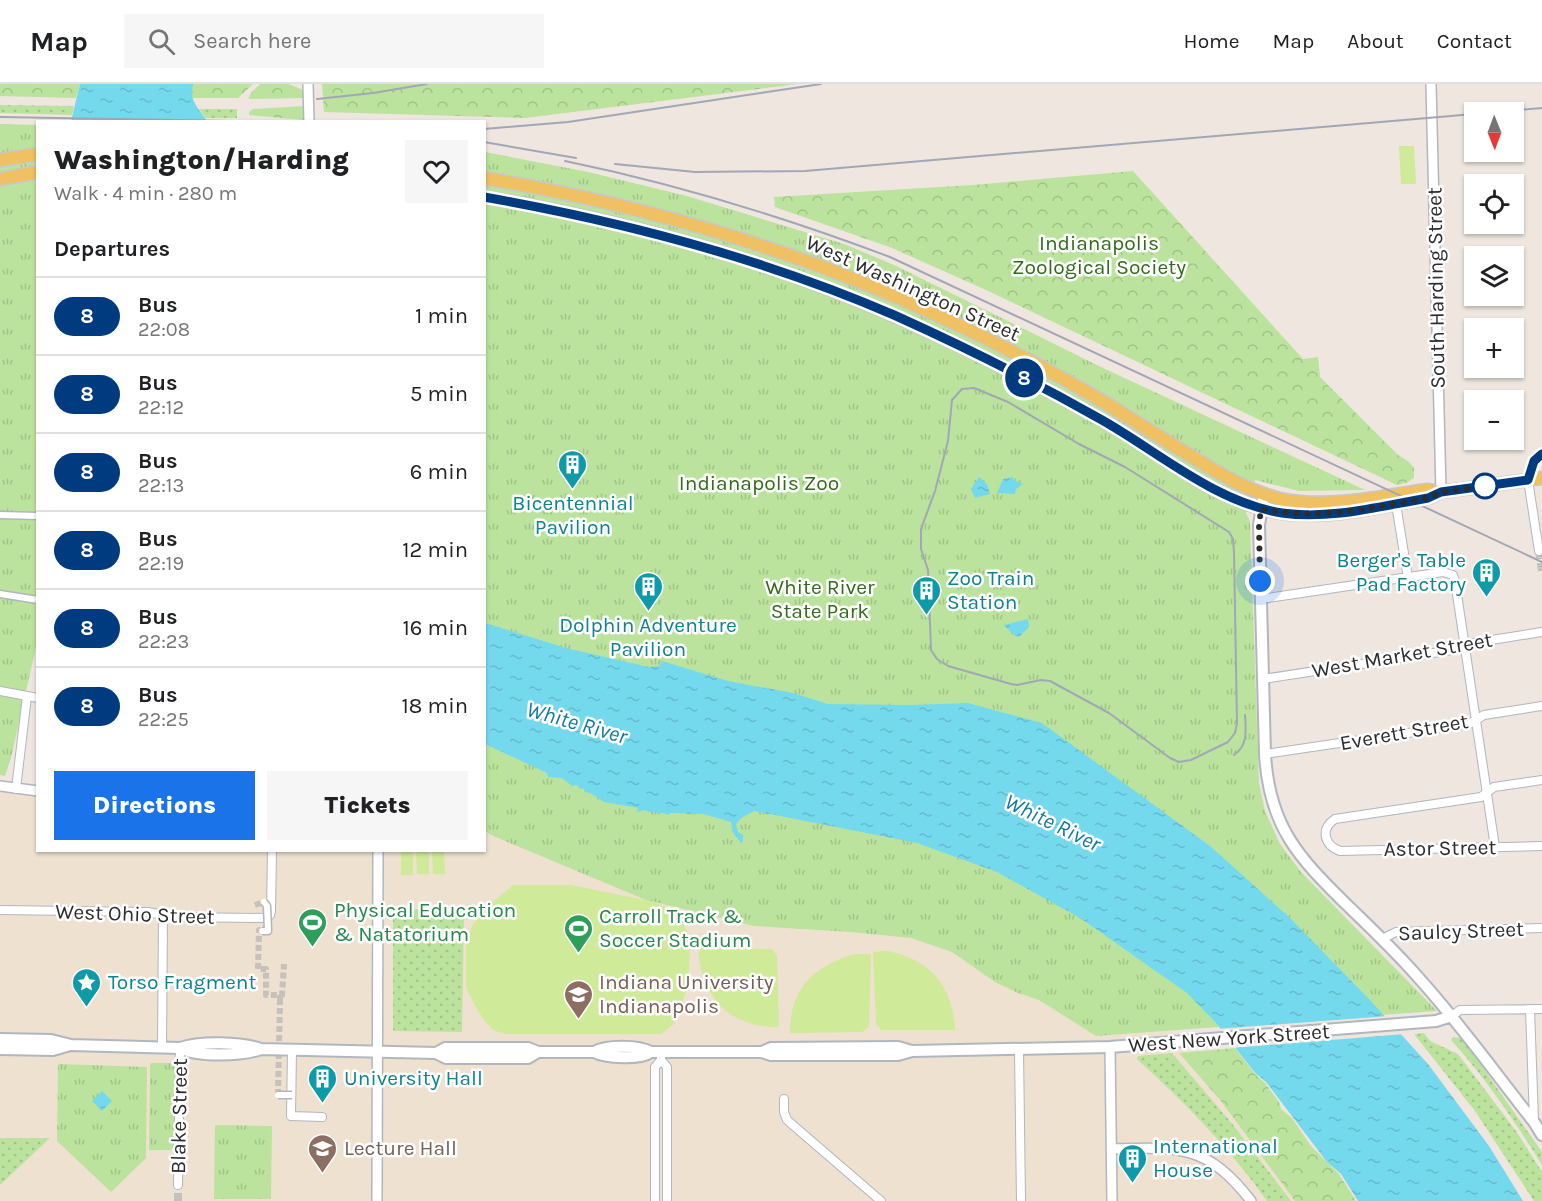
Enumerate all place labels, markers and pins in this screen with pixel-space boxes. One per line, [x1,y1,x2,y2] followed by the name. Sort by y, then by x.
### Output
[557,448,589,490] building icon: Bicentennial Pavilion
[1472,473,1498,499] unlabelled marker
[512,491,634,539] place label: Bicentennial Pavilion
[1336,548,1466,596] place label: Berger's Table Pad Factory
[1471,556,1503,598] building icon: Berger's Table Pad Factory
[947,566,1034,614] place label: Zoo Train Station
[632,570,664,612] building icon: Dolphin Adventure Pavilion
[910,574,942,616] building icon: Zoo Train Station
[559,613,737,661] place label: Dolphin Adventure Pavilion
[334,898,516,946] place label: Physical Education & Natatorium
[599,904,751,952] place label: Carroll Track & Soccer Stadium
[297,906,329,948] sports icon: Physical Education & Natatorium
[562,912,594,954] sports icon: Carroll Track & Soccer Stadium
[71,966,103,1008] place icon: Torso Fragment
[108,970,257,994] place label: Torso Fragment
[599,970,774,1018] place label: Indiana University Indianapolis
[562,978,594,1020] school or university icon: Indiana University Indianapolis
[307,1062,339,1104] building icon: University Hall
[344,1066,483,1090] place label: University Hall
[307,1132,339,1174] school or university icon: Lecture Hall
[1153,1134,1278,1182] place label: International House
[344,1136,457,1160] place label: Lecture Hall
[1116,1142,1148,1184] building icon: International House

